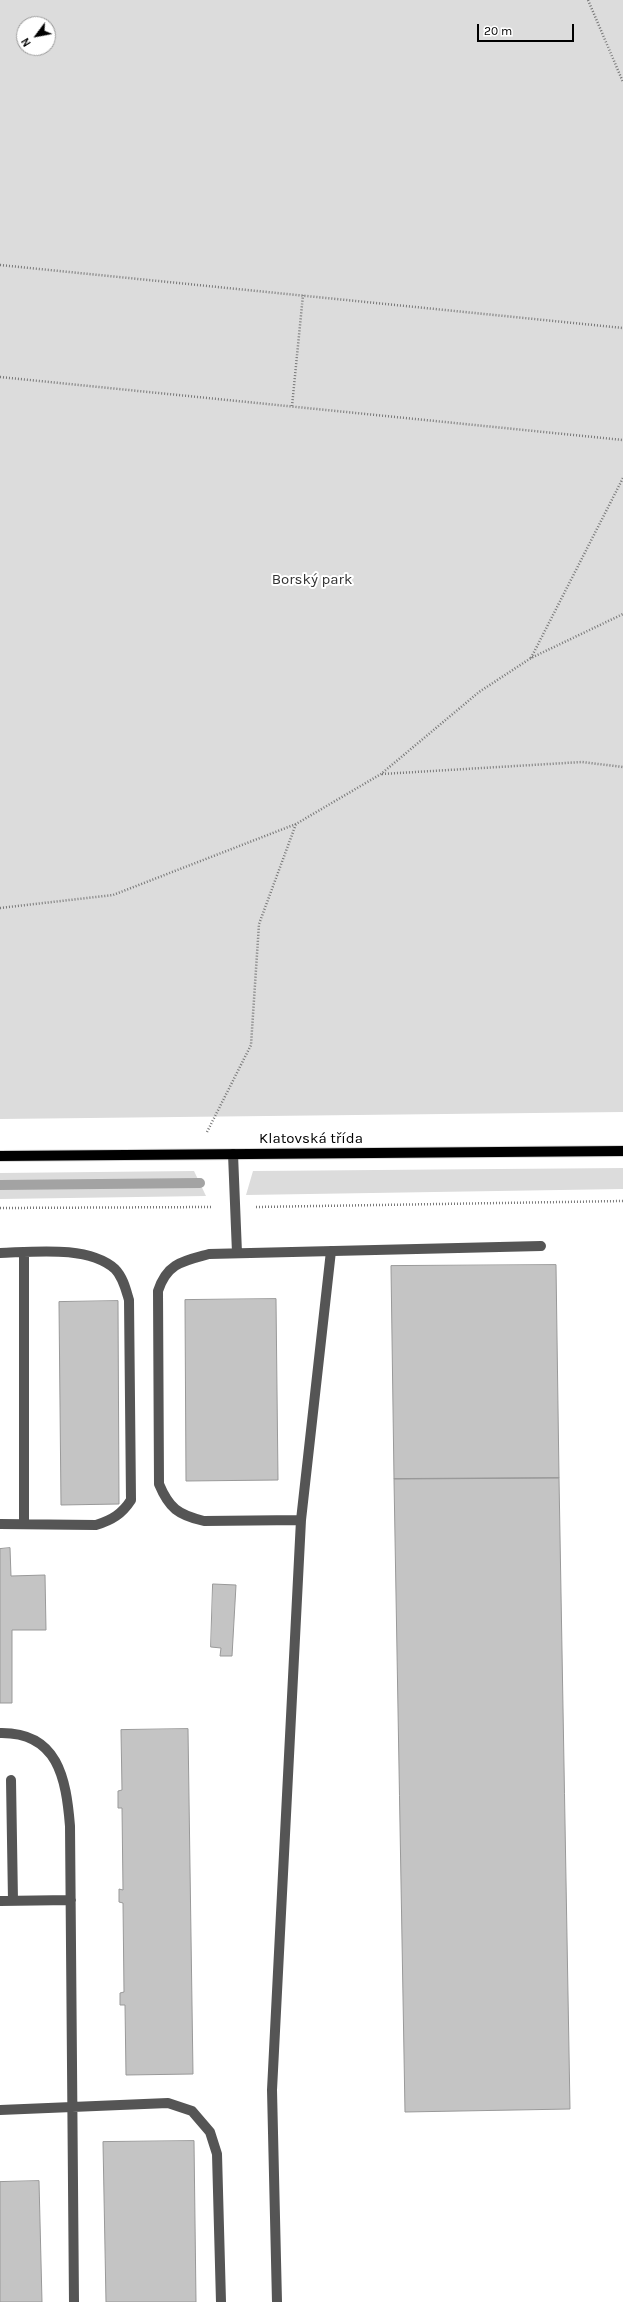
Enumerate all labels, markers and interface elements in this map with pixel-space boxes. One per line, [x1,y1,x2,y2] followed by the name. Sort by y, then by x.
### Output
[16,16,56,56] north arrow
[479,16,576,42] scale bar
[484,24,512,38] text: 20 m
[19,35,34,49] text: N
[272,571,352,589] park label: Borský park
[259,1130,363,1148] street label: Klatovská třída

